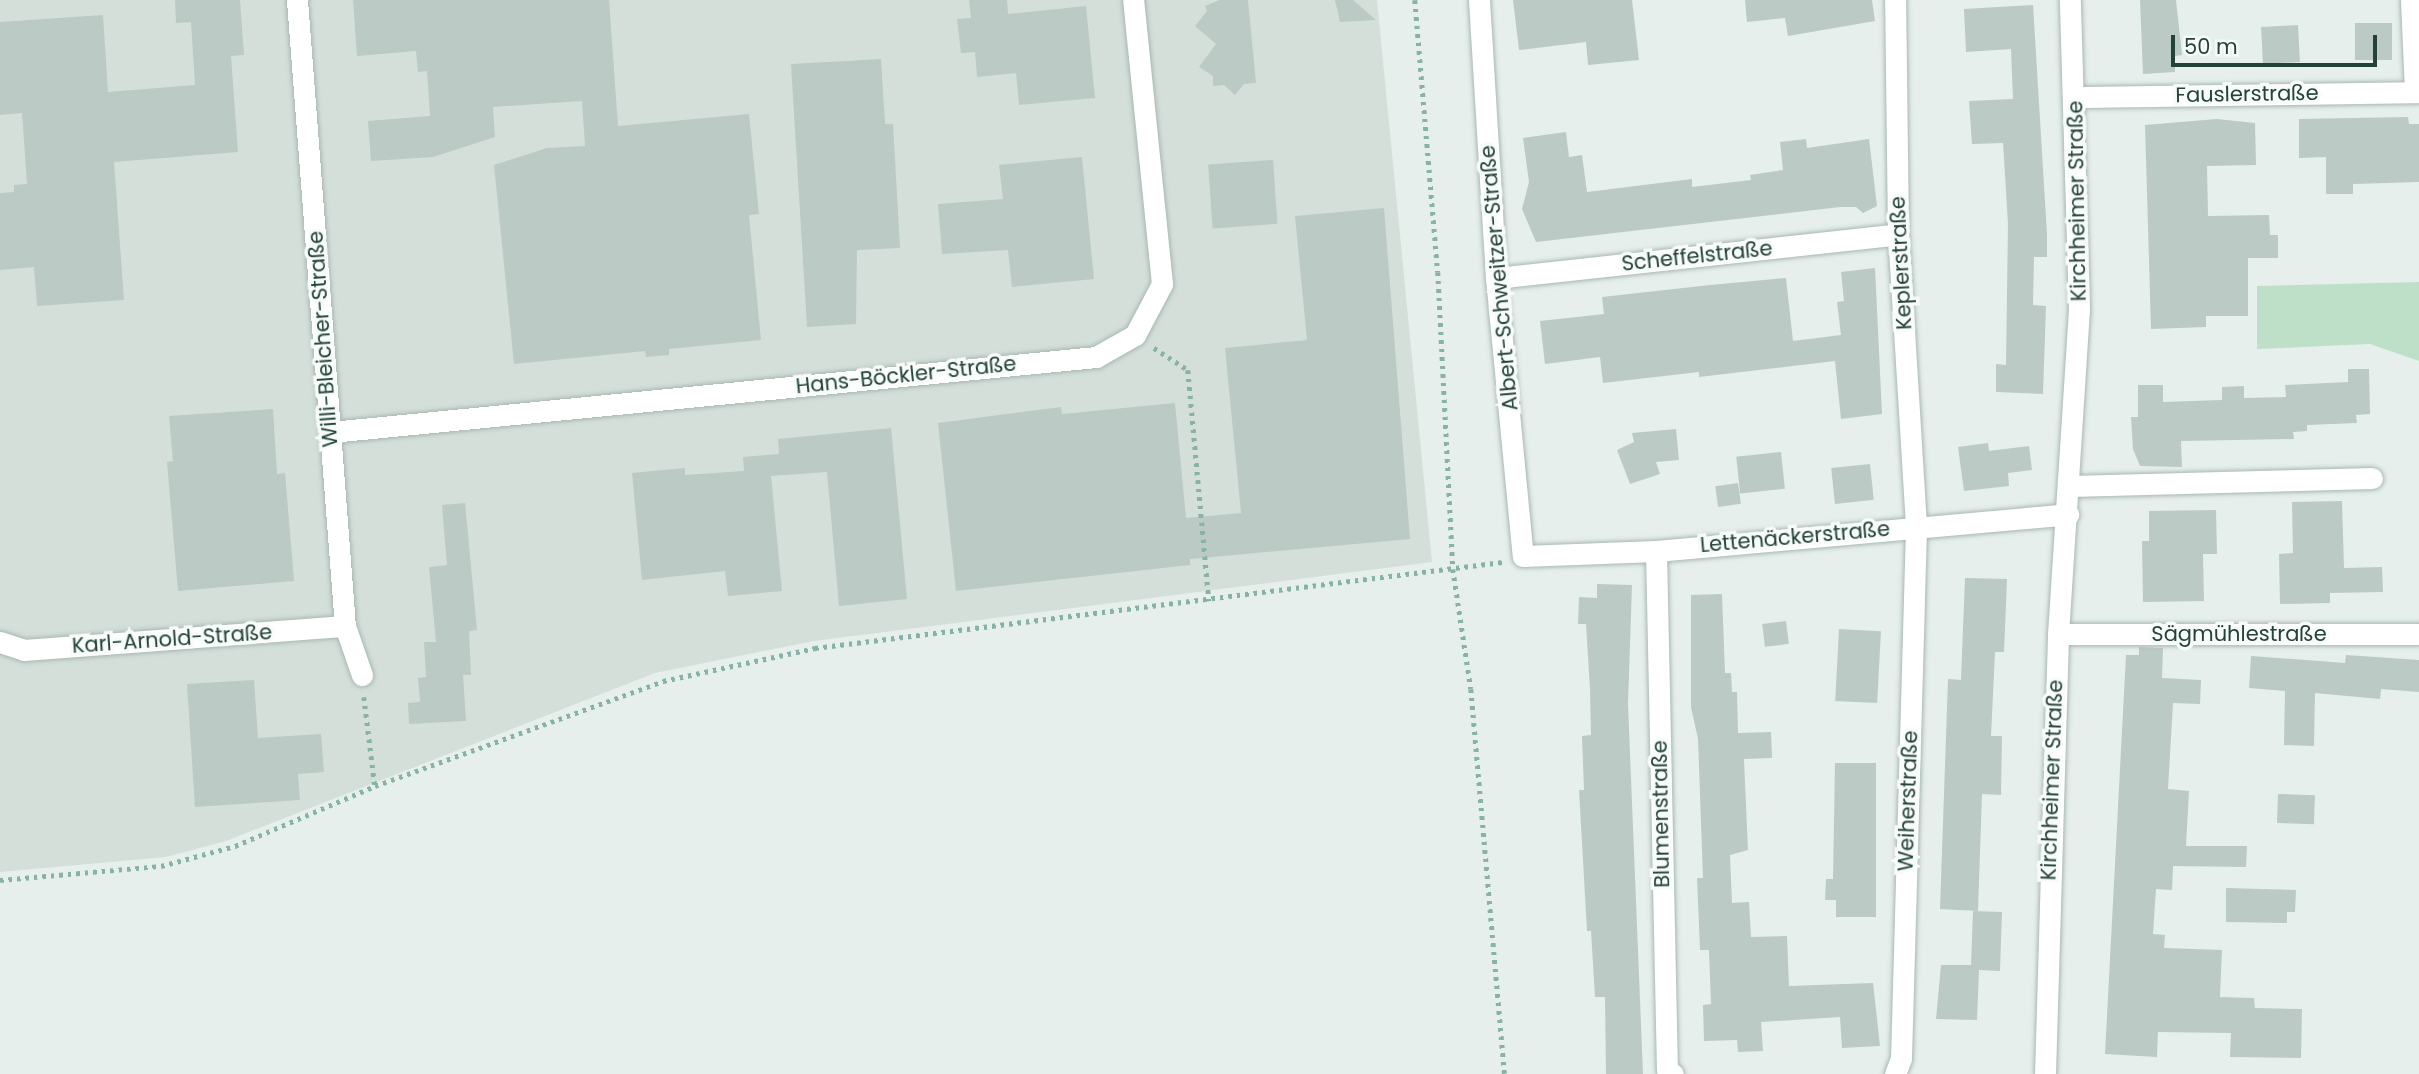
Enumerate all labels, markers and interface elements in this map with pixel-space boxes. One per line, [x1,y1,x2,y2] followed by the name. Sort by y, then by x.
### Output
[2174,21,2380,65] scale bar
[2184,32,2238,61] text: 50 m
[2175,80,2319,108] street label: Fauslerstraße
[2063,100,2091,302] street label: Kirchheimer Straße
[1475,144,1523,412] street label: Albert-Schweitzer-Straße
[1885,196,1917,330] street label: Keplerstraße
[303,230,343,448] street label: Willi-Bleicher-Straße
[1620,236,1774,276] street label: Scheffelstraße
[795,351,1017,399] street label: Hans-Böckler-Straße
[1699,516,1891,558] street label: Lettenäckerstraße
[71,619,273,659] street label: Karl-Arnold-Straße
[2151,621,2327,647] street label: Sägmühlestraße
[2036,679,2068,881] street label: Kirchheimer Straße
[1893,730,1923,872] street label: Weiherstraße
[1647,740,1675,888] street label: Blumenstraße

